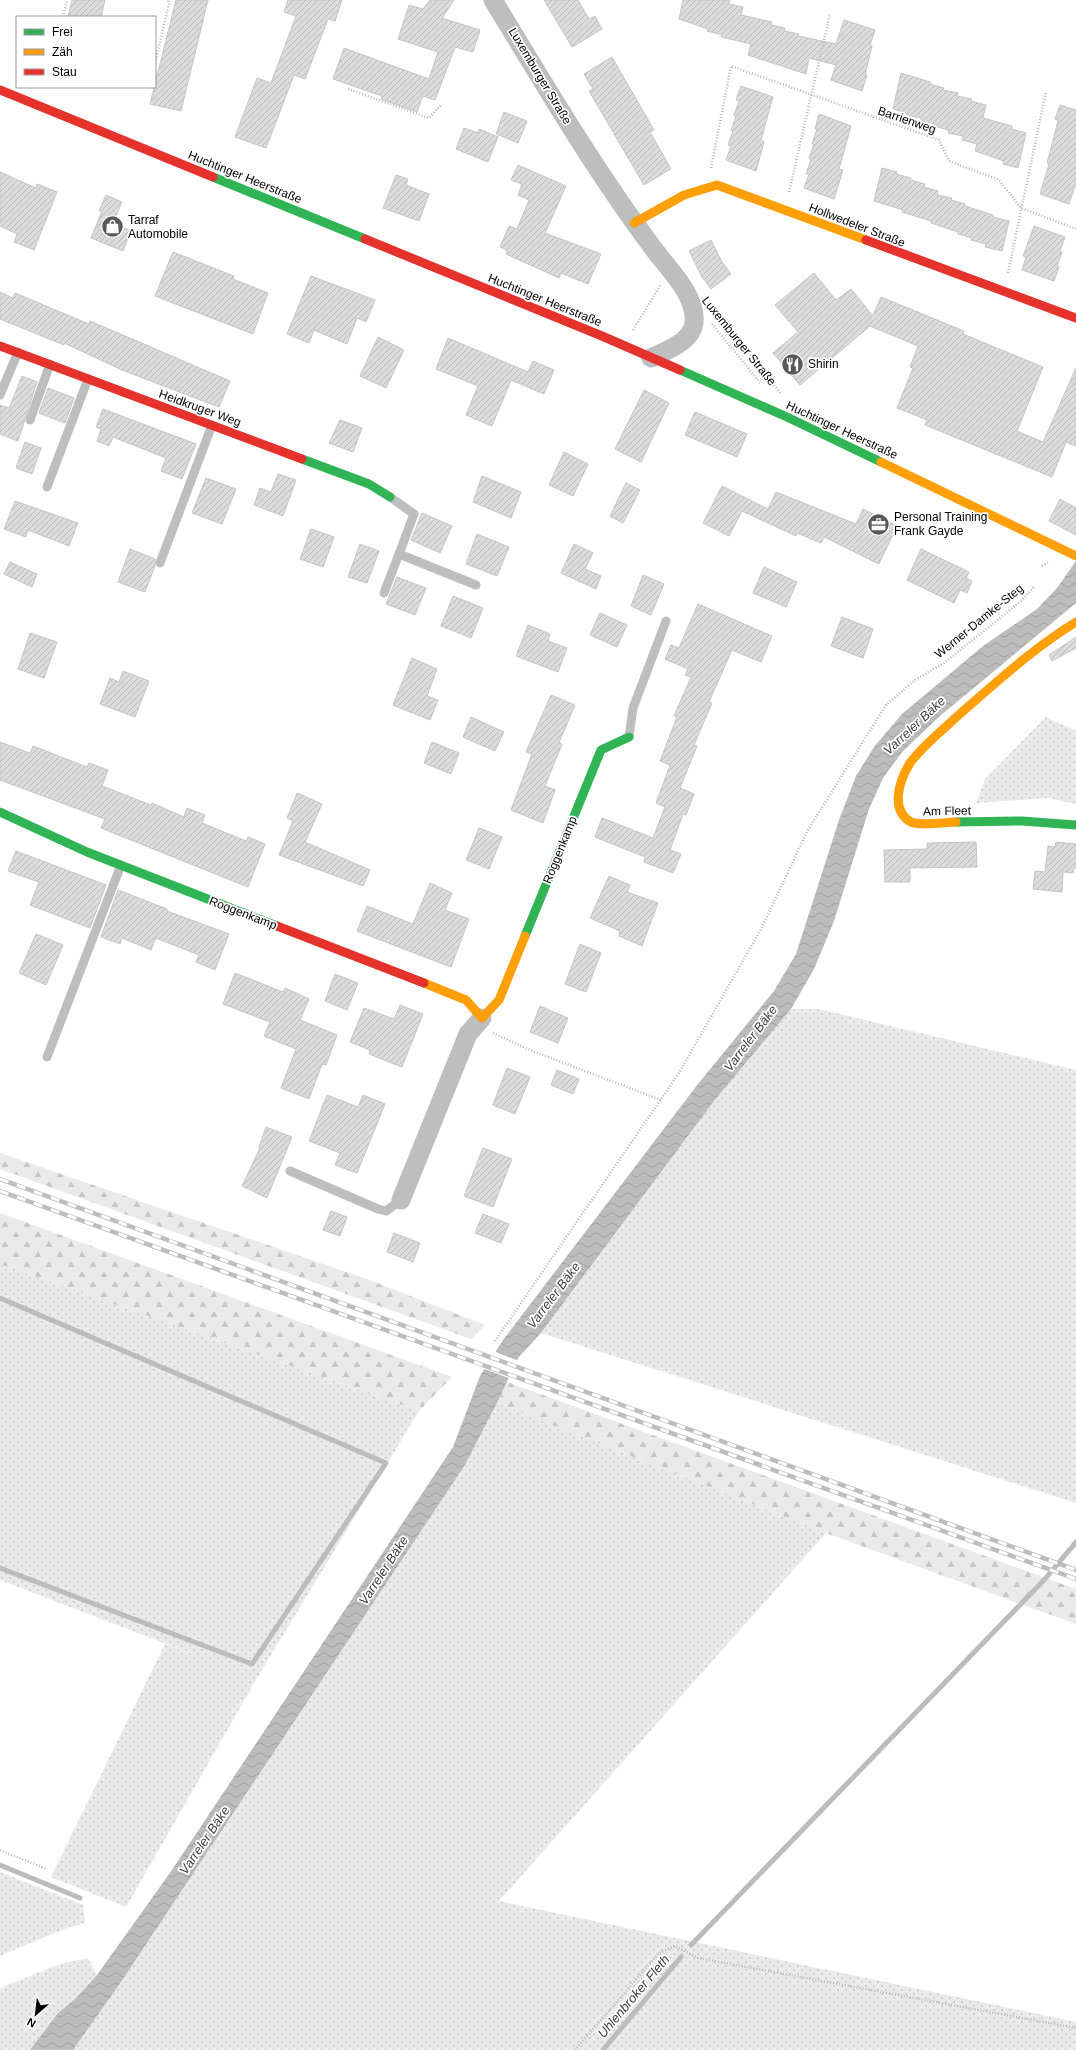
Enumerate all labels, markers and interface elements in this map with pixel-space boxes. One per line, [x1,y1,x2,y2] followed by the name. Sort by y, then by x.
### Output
[16,16,156,88] legend
[52,25,73,39] text: Frei
[506,25,575,127] street label: Luxemburger Straße
[52,45,73,59] text: Zäh
[52,65,77,79] text: Stau
[876,103,938,137] street label: Barrienweg
[186,148,304,206] street label: Huchtinger Heerstraße
[807,200,907,250] street label: Hollwedeler Straße
[128,213,188,241] place label: Tarraf Automobile
[100,214,126,240] shop icon: Tarraf Automobile
[486,271,604,329] street label: Huchtinger Heerstraße
[699,294,779,388] street label: Luxemburger Straße
[780,351,806,377] restaurant icon: Shirin
[808,357,839,371] place label: Shirin
[157,387,243,429] street label: Heidkruger Weg
[784,398,900,462] street label: Huchtinger Heerstraße
[894,510,987,538] place label: Personal Training Frank Gayde
[865,511,891,537] office icon: Personal Training Frank Gayde
[932,581,1026,661] street label: Werner-Damke-Steg
[880,693,948,758] water label: Varreler Bäke
[923,804,972,818] street label: Am Fleet
[540,814,580,886] street label: Roggenkamp
[207,894,279,932] street label: Roggenkamp
[721,1002,780,1074] water label: Varreler Bäke
[524,1259,583,1331] water label: Varreler Bäke
[356,1533,411,1607] water label: Varreler Bäke
[176,1803,233,1877] water label: Varreler Bäke
[594,1952,672,2041] water label: Uhlenbroker Fleth
[16,1994,56,2034] north arrow
[25,2016,38,2030] text: N

